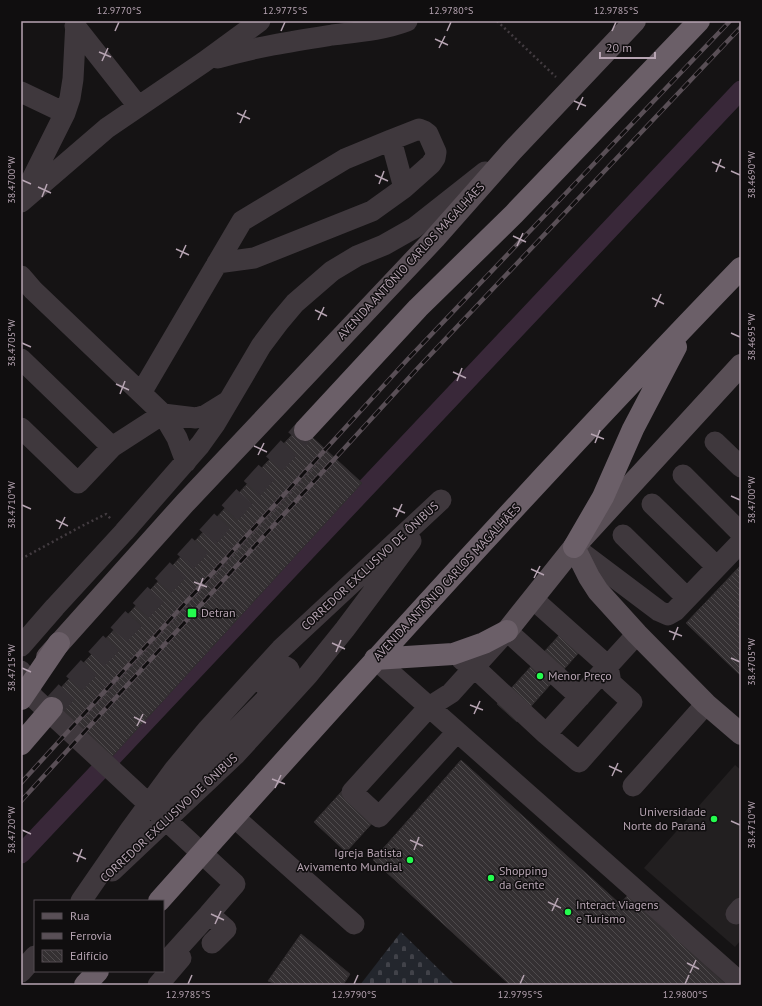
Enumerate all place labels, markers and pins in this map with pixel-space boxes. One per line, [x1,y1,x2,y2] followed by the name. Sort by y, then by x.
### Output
[201,605,236,620] place label: Detran
[186,607,198,619] marker: Detran
[548,668,612,683] place label: Menor Preço
[535,671,545,681] marker: Menor Preço
[623,804,706,833] place label: Universidade Norte do Paraná
[709,814,719,824] marker: Universidade Norte do Paraná
[297,845,402,874] place label: Igreja Batista Avivamento Mundial
[405,855,415,865] marker: Igreja Batista Avivamento Mundial
[499,863,548,892] place label: Shopping da Gente
[486,873,496,883] marker: Shopping da Gente
[576,897,659,926] place label: Interact Viagens e Turismo
[563,907,573,917] marker: Interact Viagens e Turismo

